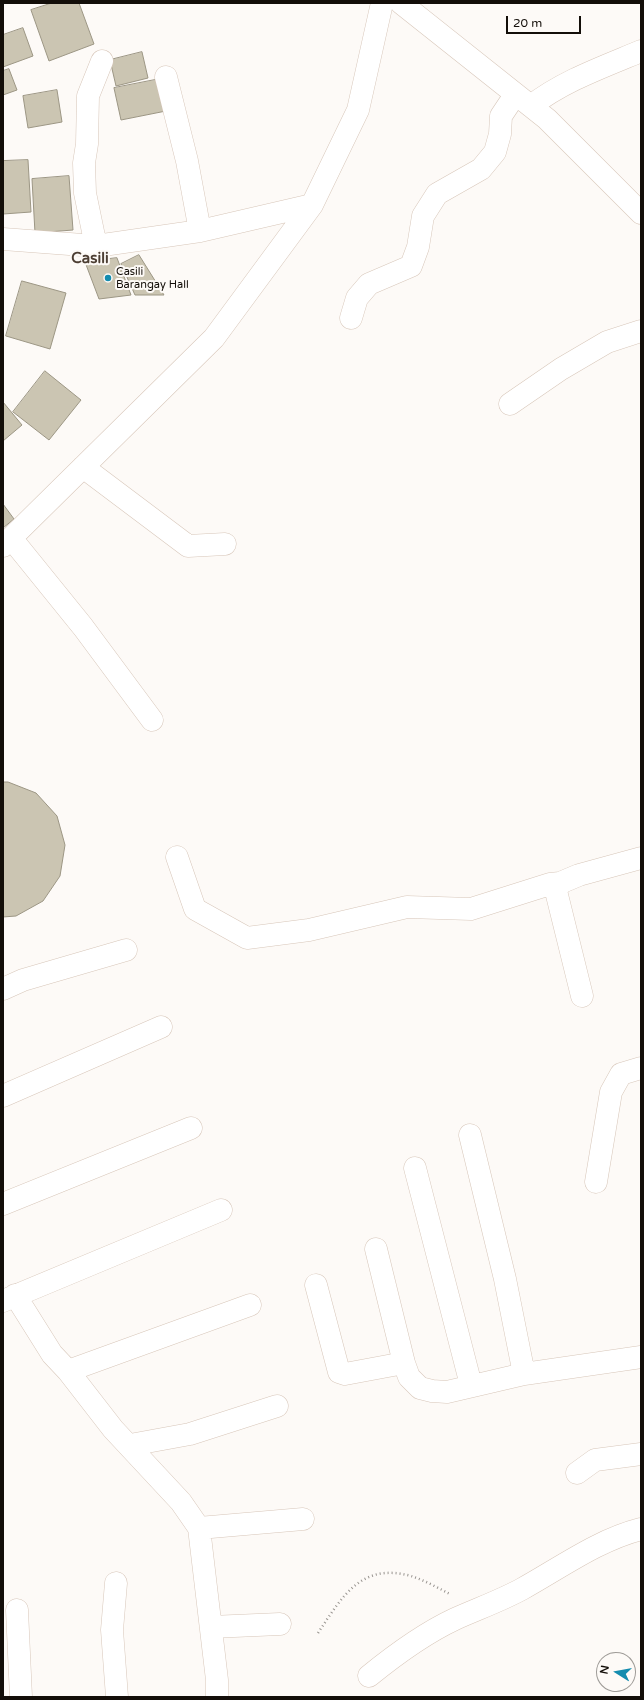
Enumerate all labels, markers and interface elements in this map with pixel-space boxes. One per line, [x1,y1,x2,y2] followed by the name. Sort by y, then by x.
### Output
[508,8,583,34] scale bar
[513,16,542,30] text: 20 m
[71,250,109,268] district label: Casili
[116,265,189,291] place label: Casili Barangay Hall
[103,273,113,283] marker: Casili Barangay Hall
[596,1652,636,1692] north arrow
[597,1664,612,1675] text: N

